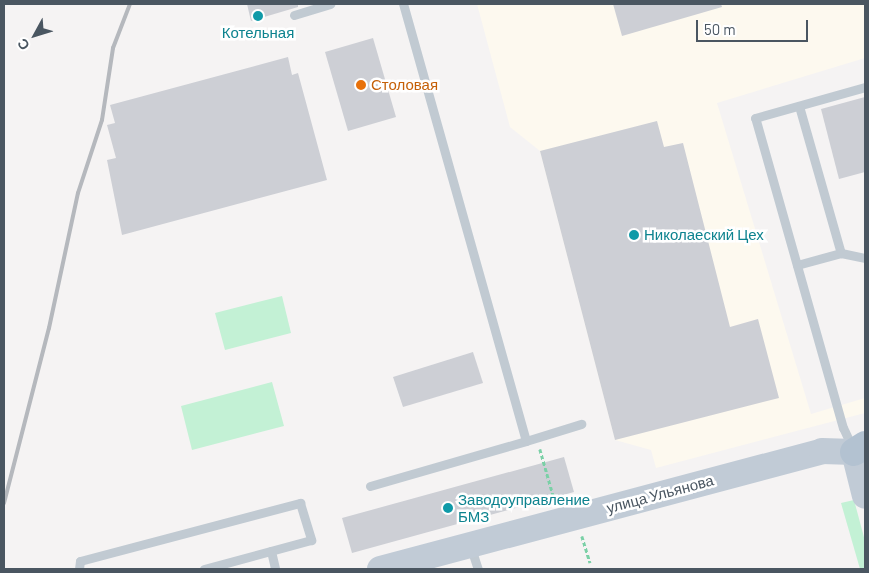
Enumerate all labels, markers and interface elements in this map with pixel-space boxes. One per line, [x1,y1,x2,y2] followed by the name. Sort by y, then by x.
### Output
[10,10,60,60] north arrow
[252,10,264,22] marker: Котельная
[699,10,812,42] scale bar
[704,20,736,38] text: 50 m
[222,24,294,42] place label: Котельная
[13,35,33,54] text: С
[371,76,438,94] place label: Столовая
[355,79,367,91] marker: Столовая
[644,226,764,244] place label: Николаеский Цех
[628,229,640,241] marker: Николаеский Цех
[604,471,716,517] street label: улица Ульянова
[458,490,590,525] place label: Заводоуправление БМЗ
[442,502,454,514] marker: Заводоуправление БМЗ

